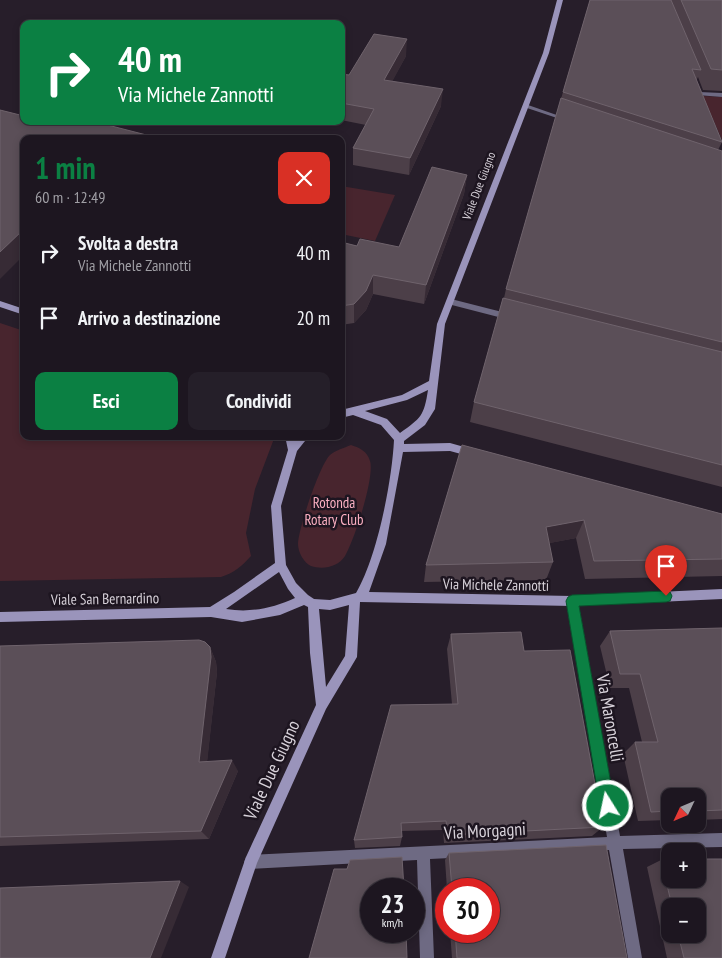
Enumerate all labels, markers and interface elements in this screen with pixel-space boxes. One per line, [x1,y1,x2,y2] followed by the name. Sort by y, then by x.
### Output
[118,36,182,82] text: 40 m
[35,40,100,105] icon: right
[118,80,274,108] text: Via Michele Zannotti
[35,148,96,187] text: 1 min
[458,150,498,223] street label: Viale Due Giugno
[278,152,330,204] button: close
[35,187,106,207] text: 60 m · 12:49
[78,231,178,255] text: Svolta a destra
[35,239,63,267] icon: right
[297,241,330,265] text: 40 m
[78,255,192,275] text: Via Michele Zannotti
[35,304,63,332] icon: arrive
[78,306,221,330] text: Arrivo a destinazione
[297,306,330,330] text: 20 m
[35,372,178,430] button: Esci
[188,372,330,430] button: Condividi
[304,493,364,529] park label: Rotonda Rotary Club
[645,545,687,596] pin
[652,552,680,580] icon: arrive
[442,574,549,595] street label: Via Michele Zannotti
[50,588,159,609] street label: Viale San Bernardino
[591,671,629,763] street label: Via Maroncelli
[238,716,305,824] street label: Viale Due Giugno
[581,779,633,831] position arrow
[661,788,706,832] north arrow
[661,788,706,943] map controls
[442,817,527,844] street label: Via Morgagni
[661,843,706,888] button: +
[435,878,500,943] speed limit sign: 30
[381,888,404,920] text: 23
[661,898,706,943] button: −
[382,915,403,930] text: km/h

